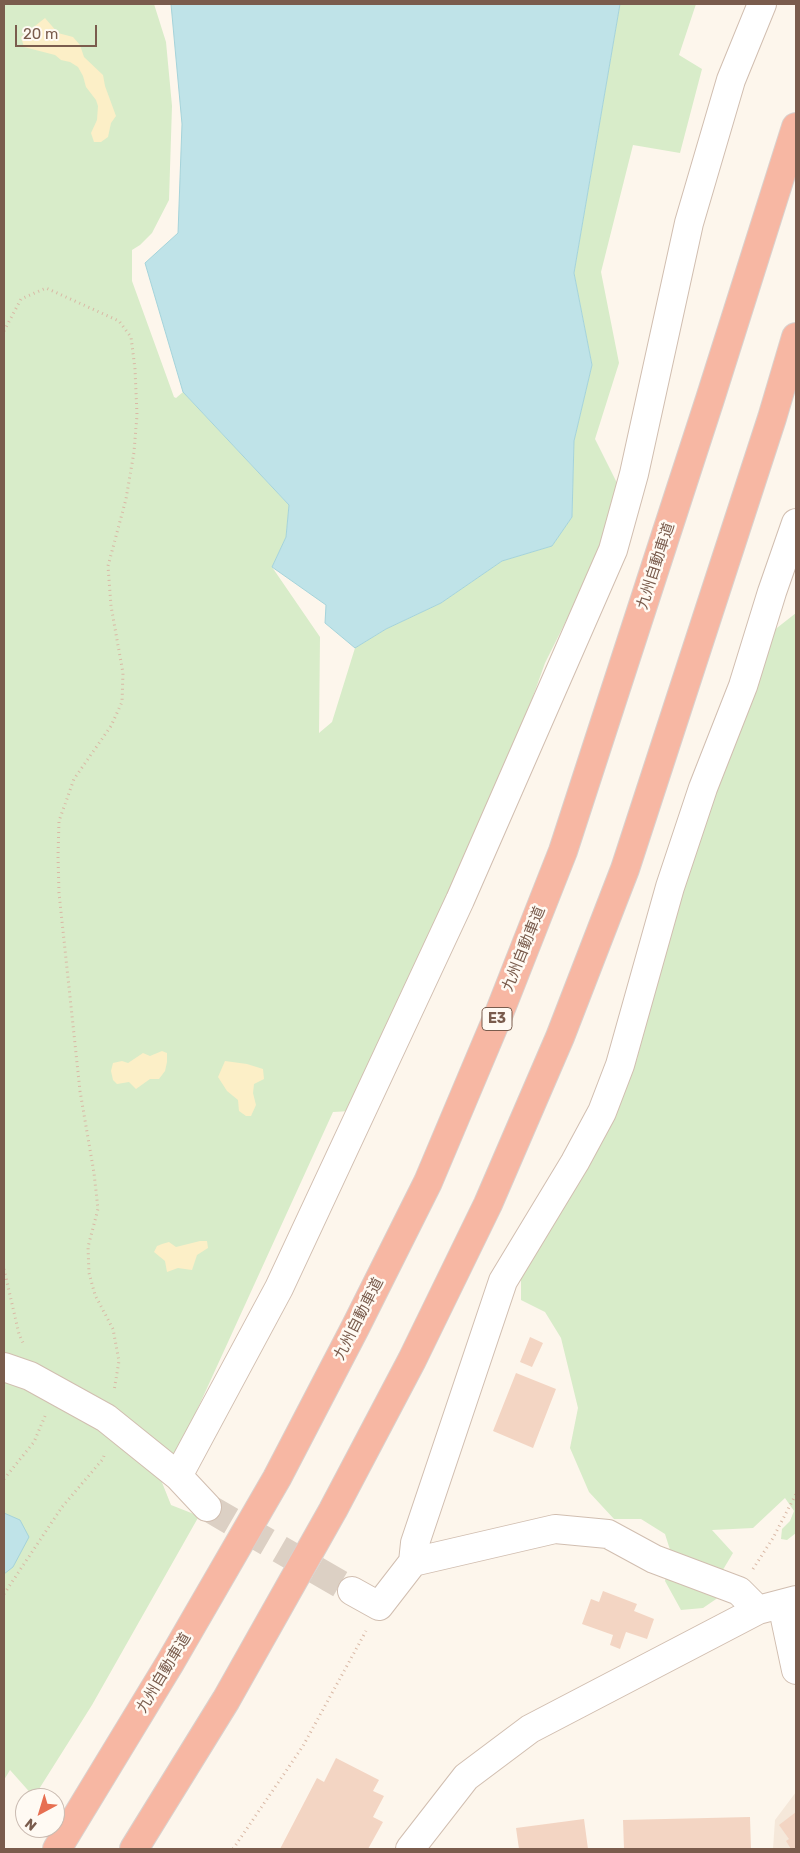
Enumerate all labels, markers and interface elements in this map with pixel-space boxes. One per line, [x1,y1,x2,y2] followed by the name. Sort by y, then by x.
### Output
[18,15,100,47] scale bar
[23,25,58,43] text: 20 m
[634,520,678,612] street label: 九州自動車道
[499,904,549,994] street label: 九州自動車道
[482,1008,512,1030] road number: E3
[331,1275,387,1363] street label: 九州自動車道
[133,1630,195,1716] street label: 九州自動車道
[15,1788,65,1838] north arrow
[22,1814,40,1834] text: N

